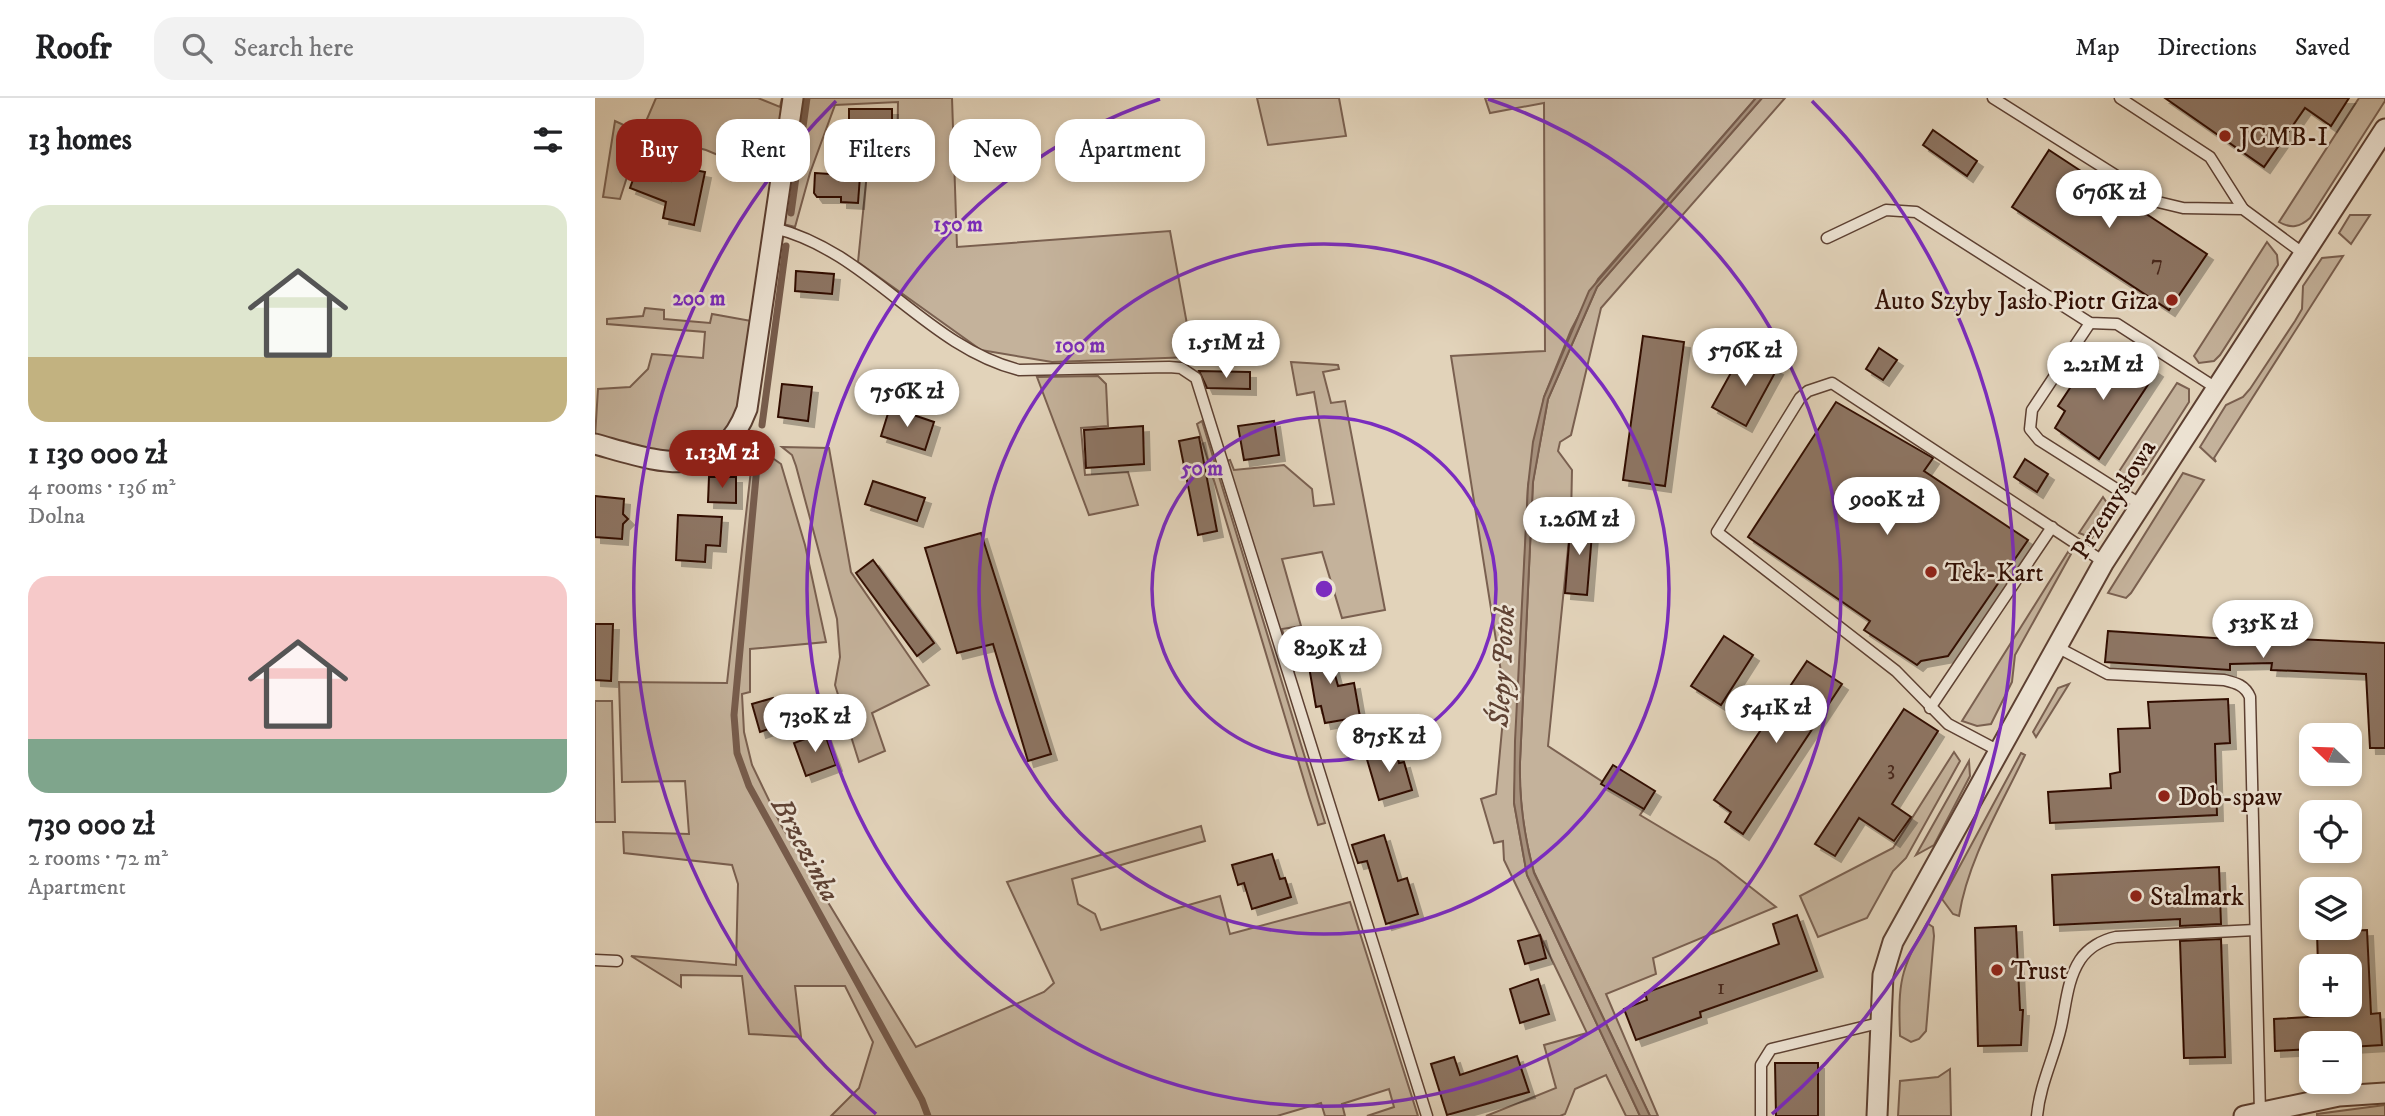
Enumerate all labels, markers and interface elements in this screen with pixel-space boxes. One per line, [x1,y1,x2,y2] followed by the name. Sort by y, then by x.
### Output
[154,17,644,80] search box
[35,28,112,69] text: Roofr
[178,29,216,67] icon: search
[234,32,354,65] text: Search here
[2075,33,2120,63] text: Map
[2158,33,2257,63] text: Directions
[2295,33,2350,63] text: Saved
[616,119,702,182] chip: Buy
[716,119,810,182] chip: Rent
[824,119,935,182] chip: Filters
[949,119,1041,182] chip: New
[1055,119,1205,182] chip: Apartment
[529,121,567,159] icon: filters
[2237,121,2328,154] place label: JCMB-I
[28,122,132,159] text: 13 homes
[2217,128,2233,144] marker: JCMB-I
[2044,170,2174,230] pin: 676K zł
[2072,178,2146,207] text: 676K zł
[933,212,983,238] text: 150 m
[2151,249,2163,278] house number: 7
[235,250,361,376] icon: home
[1874,285,2158,318] place label: Auto Szyby Jasło Piotr Giza
[672,286,726,312] text: 200 m
[2164,292,2180,308] marker: Auto Szyby Jasło Piotr Giza
[1154,320,1298,380] pin: 1.51M zł
[1188,328,1264,357] text: 1.51M zł
[1680,328,1810,388] pin: 576K zł
[1055,333,1105,359] text: 100 m
[1708,336,1782,365] text: 576K zł
[2031,342,2175,402] pin: 2.21M zł
[2063,350,2143,379] text: 2.21M zł
[842,370,972,429] pin: 756K zł
[870,377,944,406] text: 756K zł
[650,430,794,490] pin: 1.13M zł
[2064,434,2164,566] street label: Przemysłowa
[28,436,167,473] text: 1 130 000 zł
[685,438,759,467] text: 1.13M zł
[1180,456,1223,482] text: 50 m
[28,473,175,502] text: 4 rooms · 136 m²
[1822,478,1952,537] pin: 900K zł
[1850,485,1924,514] text: 900K zł
[1507,498,1651,557] pin: 1.26M zł
[28,502,85,531] text: Dolna
[1539,505,1619,534] text: 1.26M zł
[1945,557,2044,590] place label: Tek-Kart
[1923,564,1939,580] marker: Tek-Kart
[1312,577,1336,601] centre of rings
[2198,601,2328,660] pin: 535K zł
[1482,604,1523,729] water label: Ślepy Potok
[2228,608,2298,637] text: 535K zł
[235,621,361,747] icon: home
[1265,626,1395,686] pin: 829K zł
[1294,634,1366,663] text: 829K zł
[1711,686,1841,745] pin: 541K zł
[1741,693,1811,722] text: 541K zł
[750,694,880,754] pin: 730K zł
[779,702,851,731] text: 730K zł
[1324,714,1454,774] pin: 875K zł
[1353,722,1425,751] text: 875K zł
[2299,723,2363,786] north arrow
[2299,723,2362,1094] map controls
[1887,754,1895,783] house number: 3
[2178,781,2282,814] place label: Dob-spaw
[2156,788,2172,804] marker: Dob-spaw
[763,791,848,908] water label: Brzezinka
[2299,800,2362,863] button: locate
[28,807,154,844] text: 730 000 zł
[28,844,168,873] text: 2 rooms · 72 m²
[28,873,126,902] text: Apartment
[2299,877,2362,940] button: layers
[2150,881,2244,914] place label: Stalmark
[2128,888,2144,904] marker: Stalmark
[2299,954,2362,1017] button: +
[2011,955,2067,988] place label: Trust
[1989,962,2005,978] marker: Trust
[1717,973,1725,1002] house number: 1
[2299,1031,2362,1094] button: −

